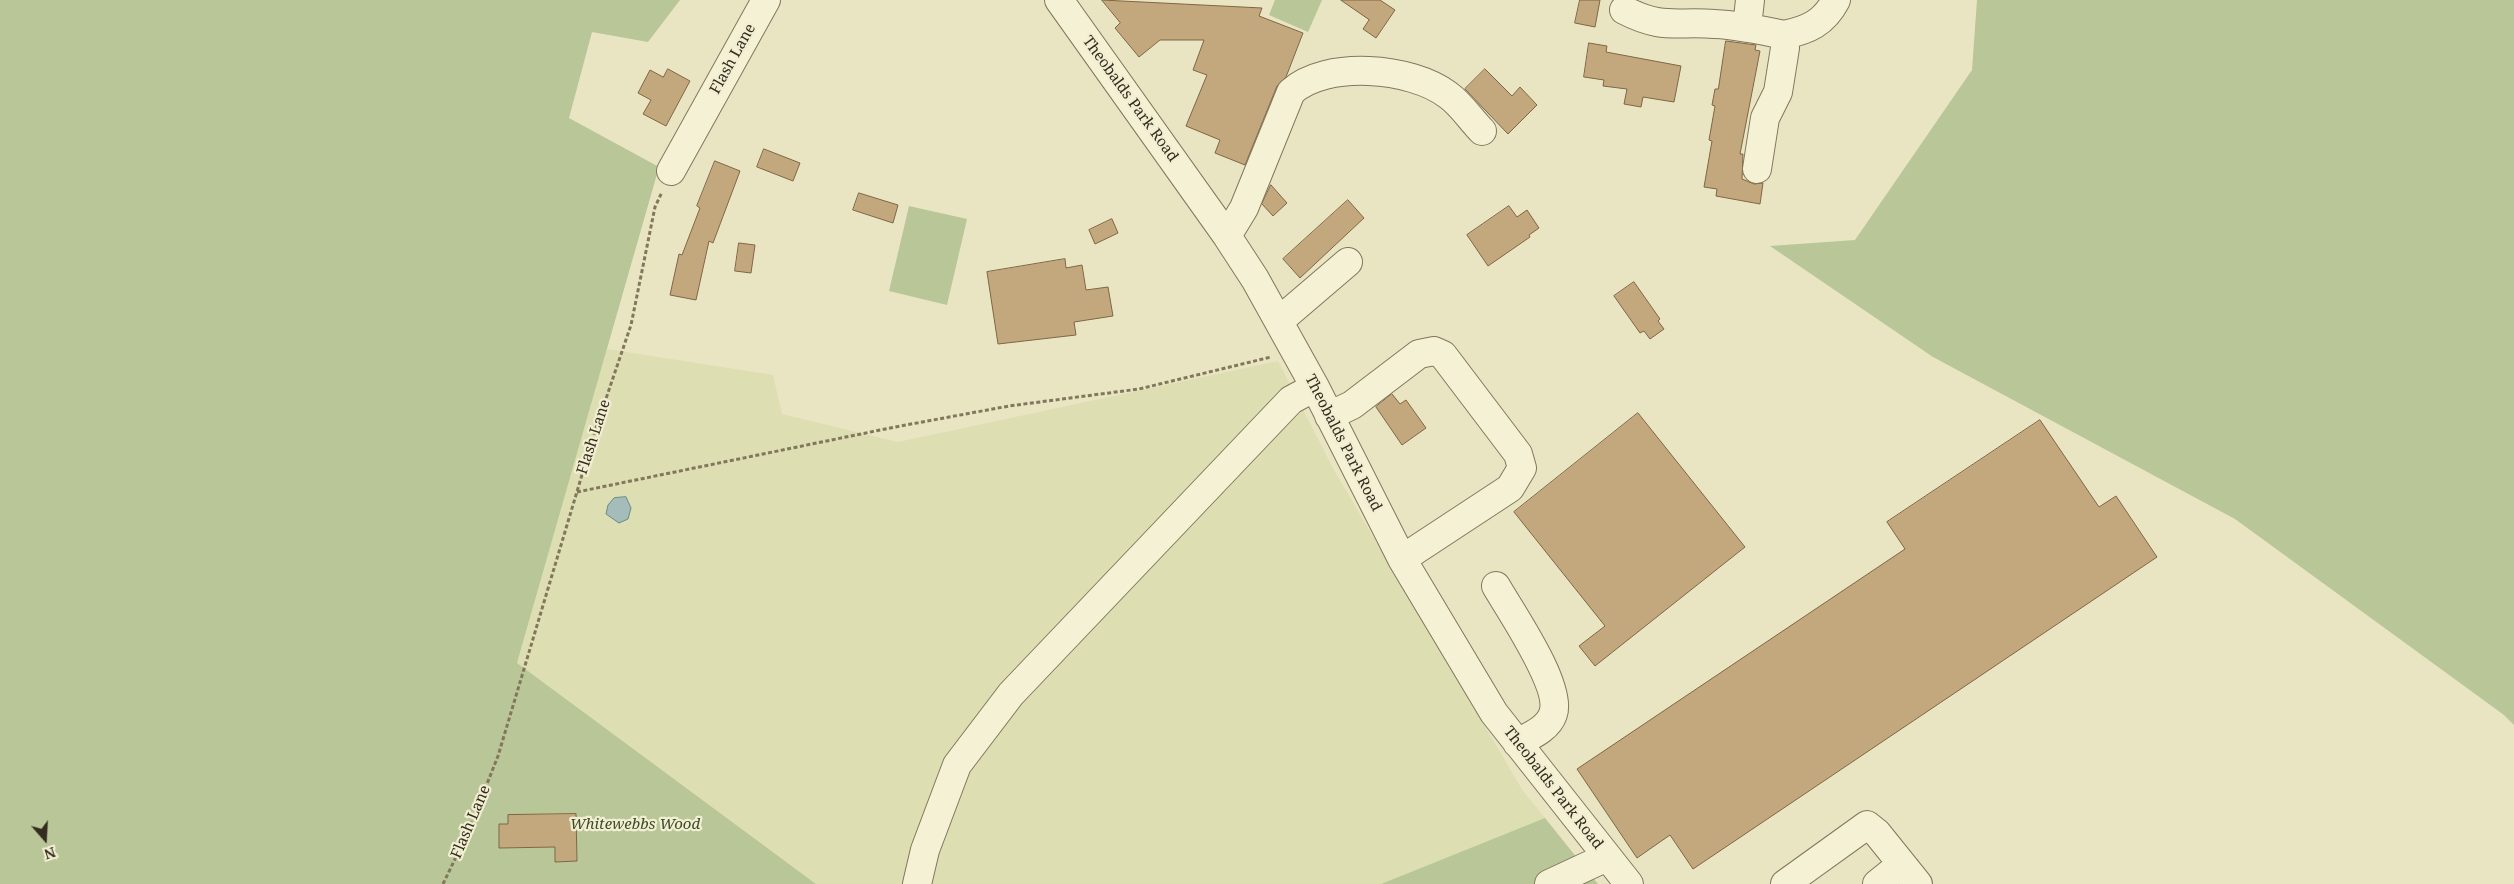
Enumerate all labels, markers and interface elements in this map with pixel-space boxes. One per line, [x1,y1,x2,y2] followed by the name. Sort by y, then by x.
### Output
[706,21,760,97] street label: Flash Lane
[1078,33,1182,165] street label: Theobalds Park Road
[1301,372,1385,514] street label: Theobalds Park Road
[573,397,615,477] street label: Flash Lane
[1499,723,1607,853] street label: Theobalds Park Road
[448,783,494,861] street label: Flash Lane
[20,814,70,864] north arrow
[570,816,700,834] park label: Whitewebbs Wood
[42,843,58,864] text: N

